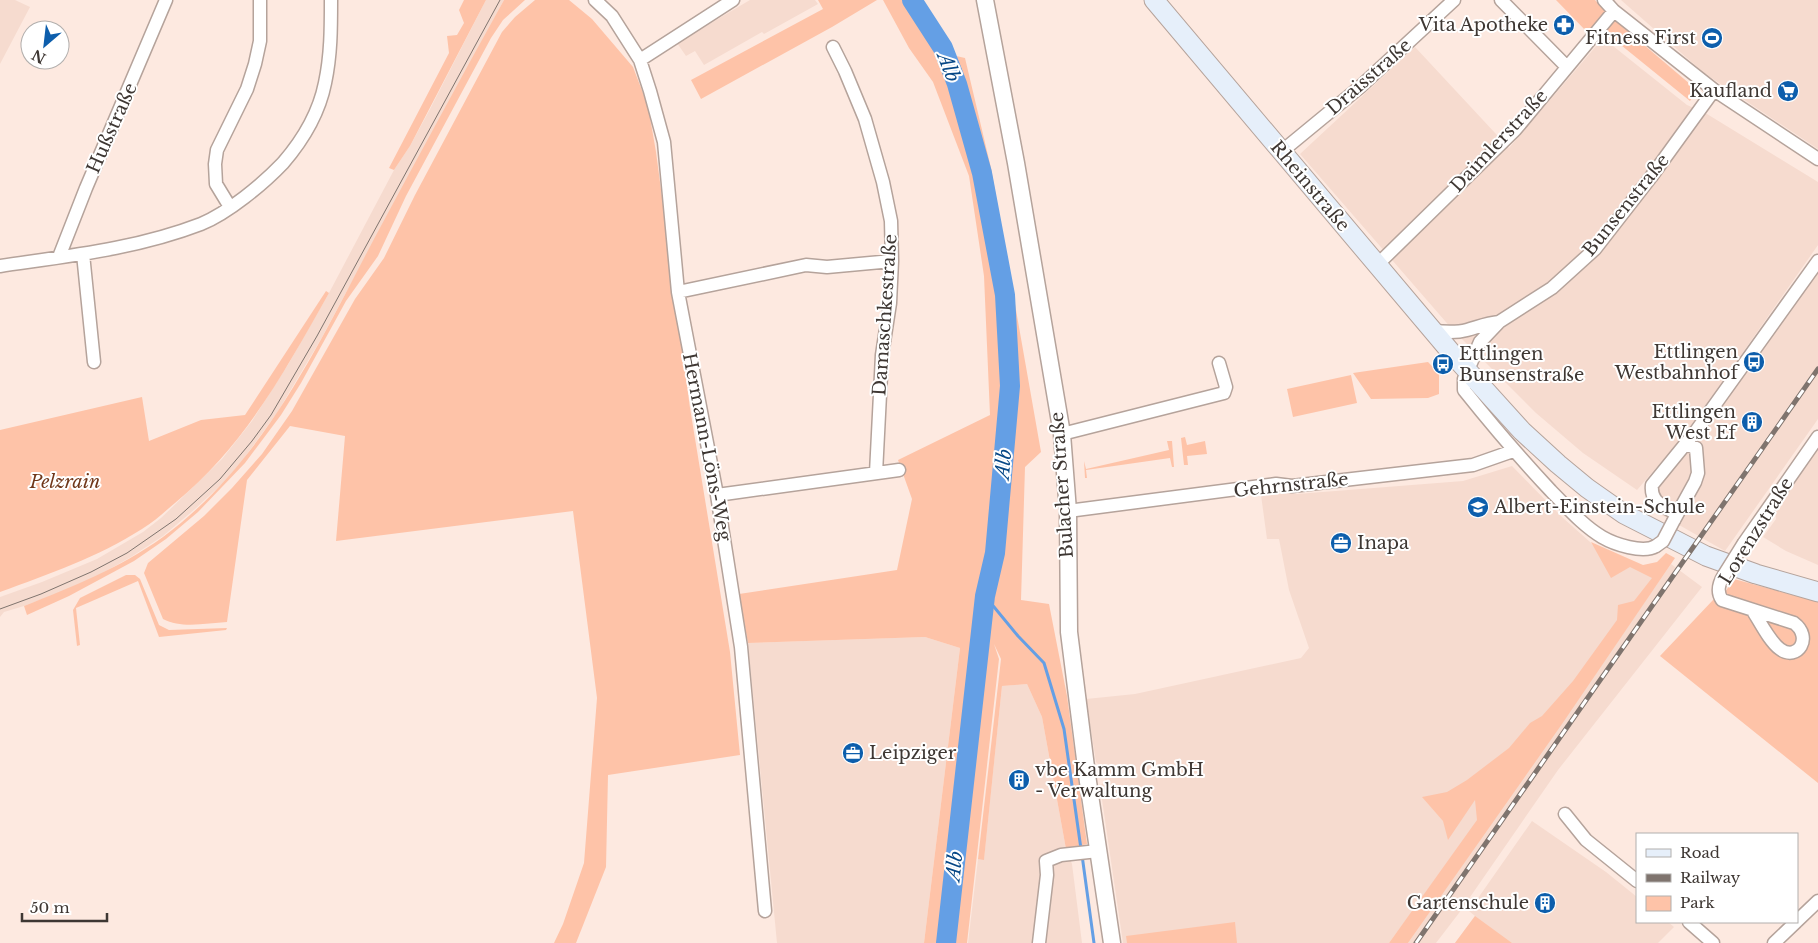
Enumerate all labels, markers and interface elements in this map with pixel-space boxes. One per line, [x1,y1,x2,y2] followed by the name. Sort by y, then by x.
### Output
[1552,13,1576,37] pharmacy icon: Vita Apotheke
[1418,14,1548,36] place label: Vita Apotheke
[20,20,70,70] north arrow
[1700,26,1724,50] sports icon: Fitness First
[1585,27,1696,49] place label: Fitness First
[1322,34,1416,120] street label: Draisstraße
[29,45,49,68] text: N
[931,46,965,85] water label: Alb
[82,79,142,177] street label: Hußstraße
[1776,79,1800,103] supermarket icon: Kaufland
[1689,80,1772,102] place label: Kaufland
[1446,85,1552,197] street label: Daimlerstraße
[1266,136,1354,236] street label: Rheinstraße
[1578,149,1674,261] street label: Bunsenstraße
[868,233,902,397] street label: Damaschkestraße
[1614,341,1741,384] place label: Ettlingen Westbahnhof
[1459,343,1584,386] place label: Ettlingen Bunsenstraße
[1742,350,1766,374] bus stop icon: Ettlingen Westbahnhof
[678,351,736,543] street label: Hermann-Löns-Weg
[1431,352,1455,376] bus stop icon: Ettlingen Bunsenstraße
[1652,401,1739,444] place label: Ettlingen West Ef
[1740,410,1764,434] building icon: Ettlingen West Ef
[1046,411,1078,559] street label: Bulacher Straße
[990,448,1016,483] water label: Alb
[1232,468,1350,502] street label: Gehrnstraße
[29,471,100,493] park label: Pelzrain
[1714,473,1798,589] street label: Lorenzstraße
[1466,495,1490,519] school or university icon: Albert-Einstein-Schule
[1493,496,1705,518] place label: Albert-Einstein-Schule
[1329,531,1353,555] office icon: Inapa
[1357,532,1409,554] place label: Inapa
[841,741,865,765] office icon: Leipziger
[869,742,957,764] place label: Leipziger
[1035,759,1204,802] place label: vbe Kamm GmbH - Verwaltung
[1007,768,1031,792] building icon: vbe Kamm GmbH - Verwaltung
[1636,833,1798,923] legend
[1680,843,1720,862] text: Road
[941,850,967,885] water label: Alb
[1680,868,1741,887] text: Railway
[22,890,108,922] scale bar
[1533,891,1557,915] building icon: Gartenschule
[1407,892,1529,914] place label: Gartenschule
[1680,893,1716,912] text: Park
[30,898,70,917] text: 50 m

